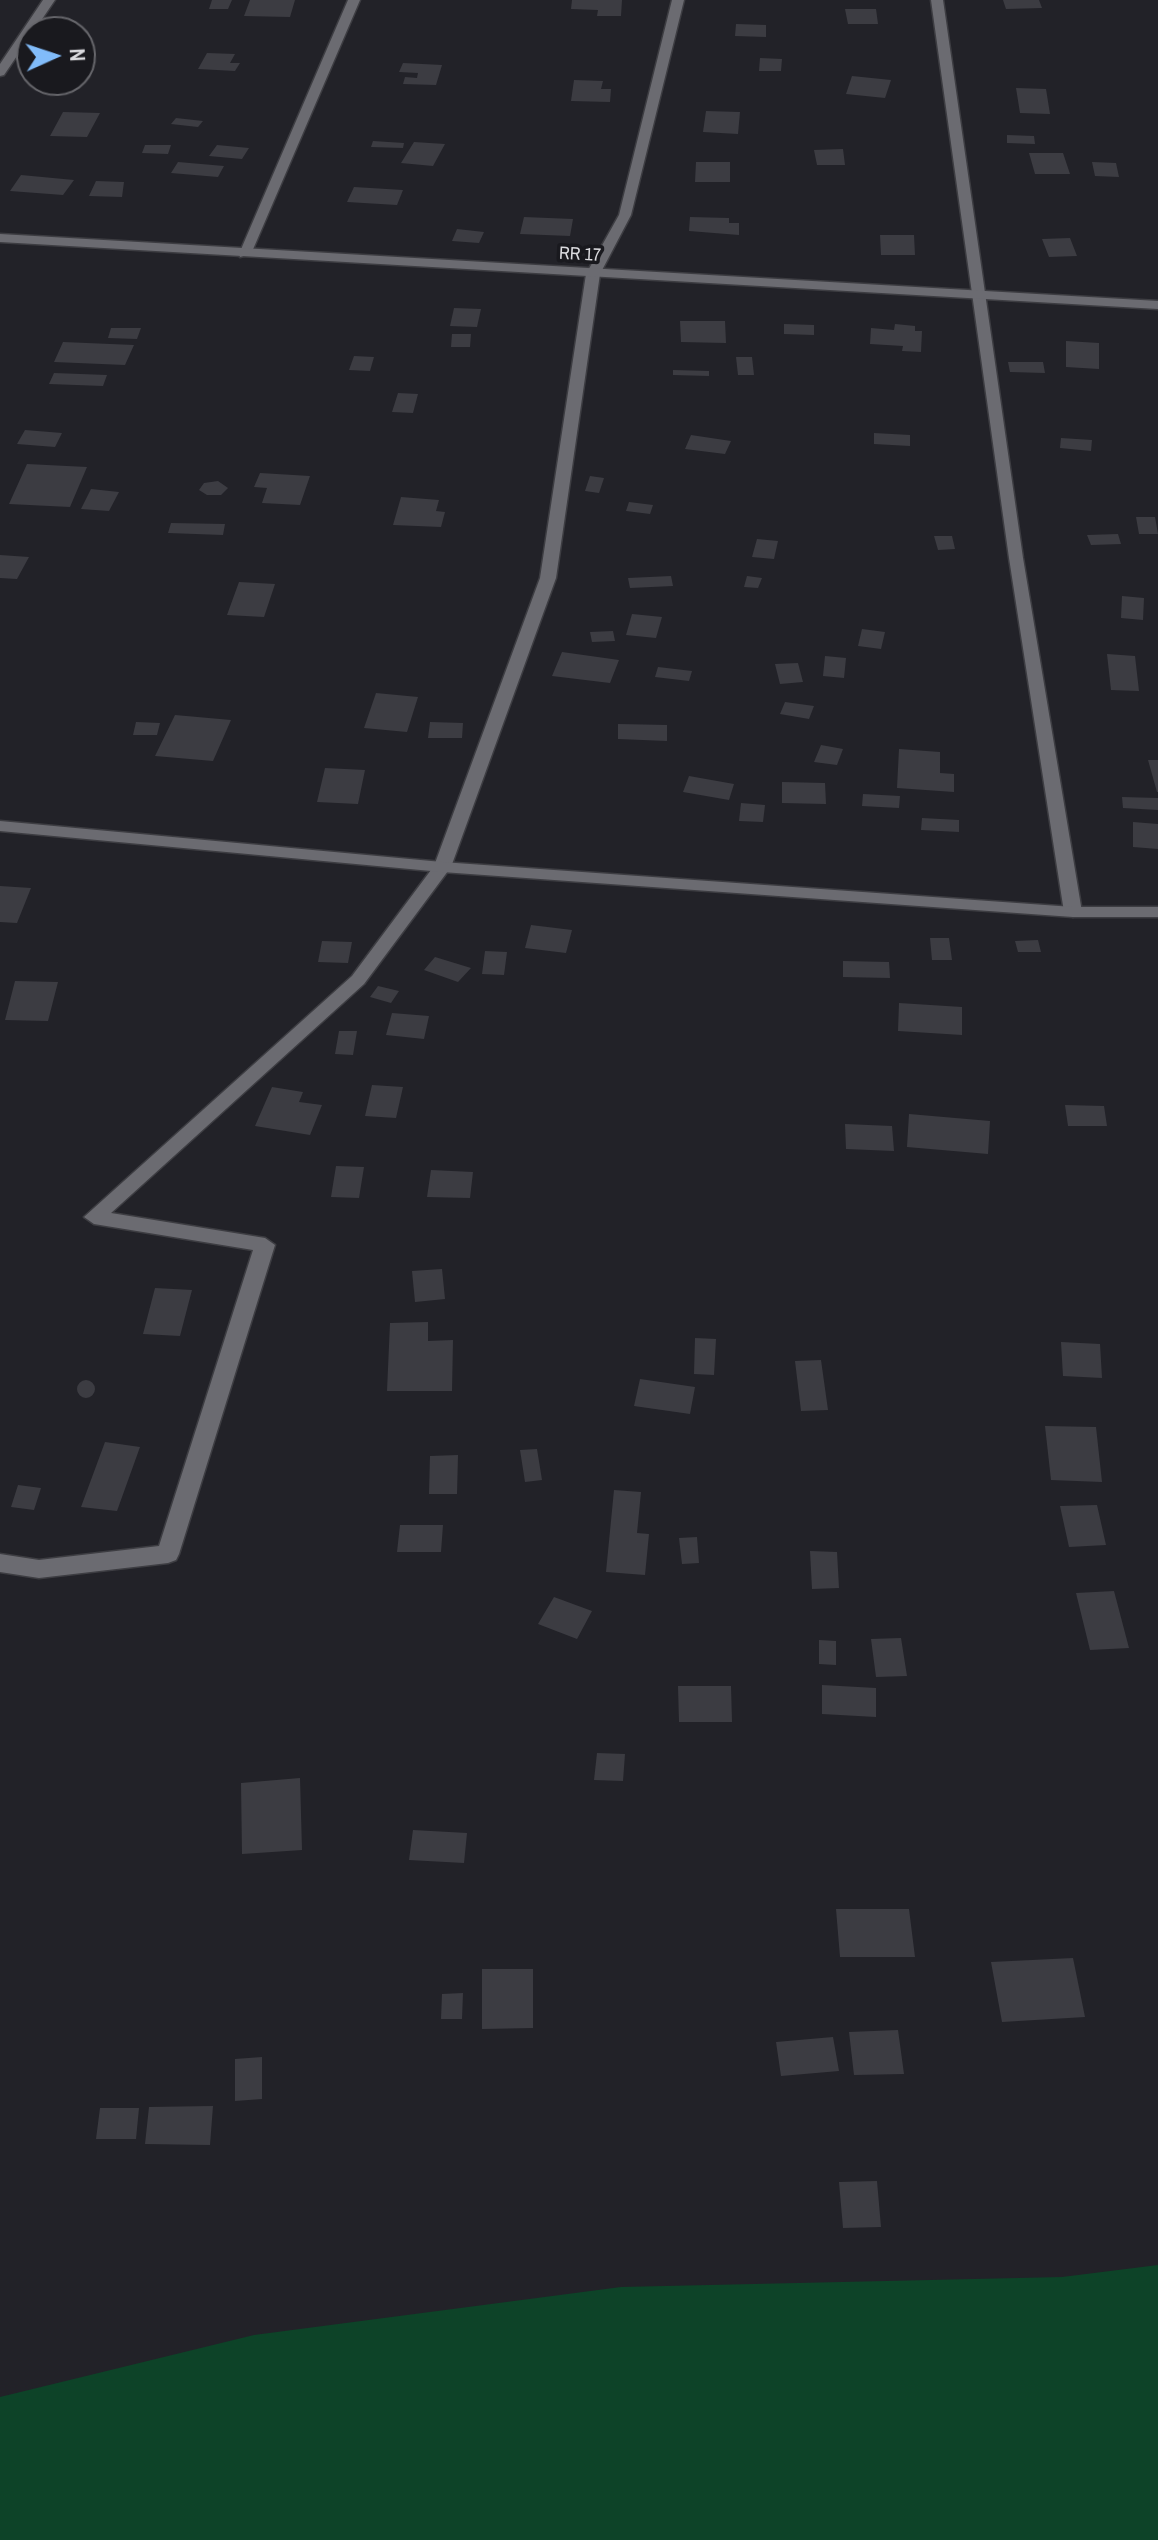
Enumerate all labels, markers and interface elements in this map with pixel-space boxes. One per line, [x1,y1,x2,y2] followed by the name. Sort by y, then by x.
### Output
[16,16,96,96] north arrow
[63,48,93,62] text: N
[559,243,601,267] street label: RR 17

